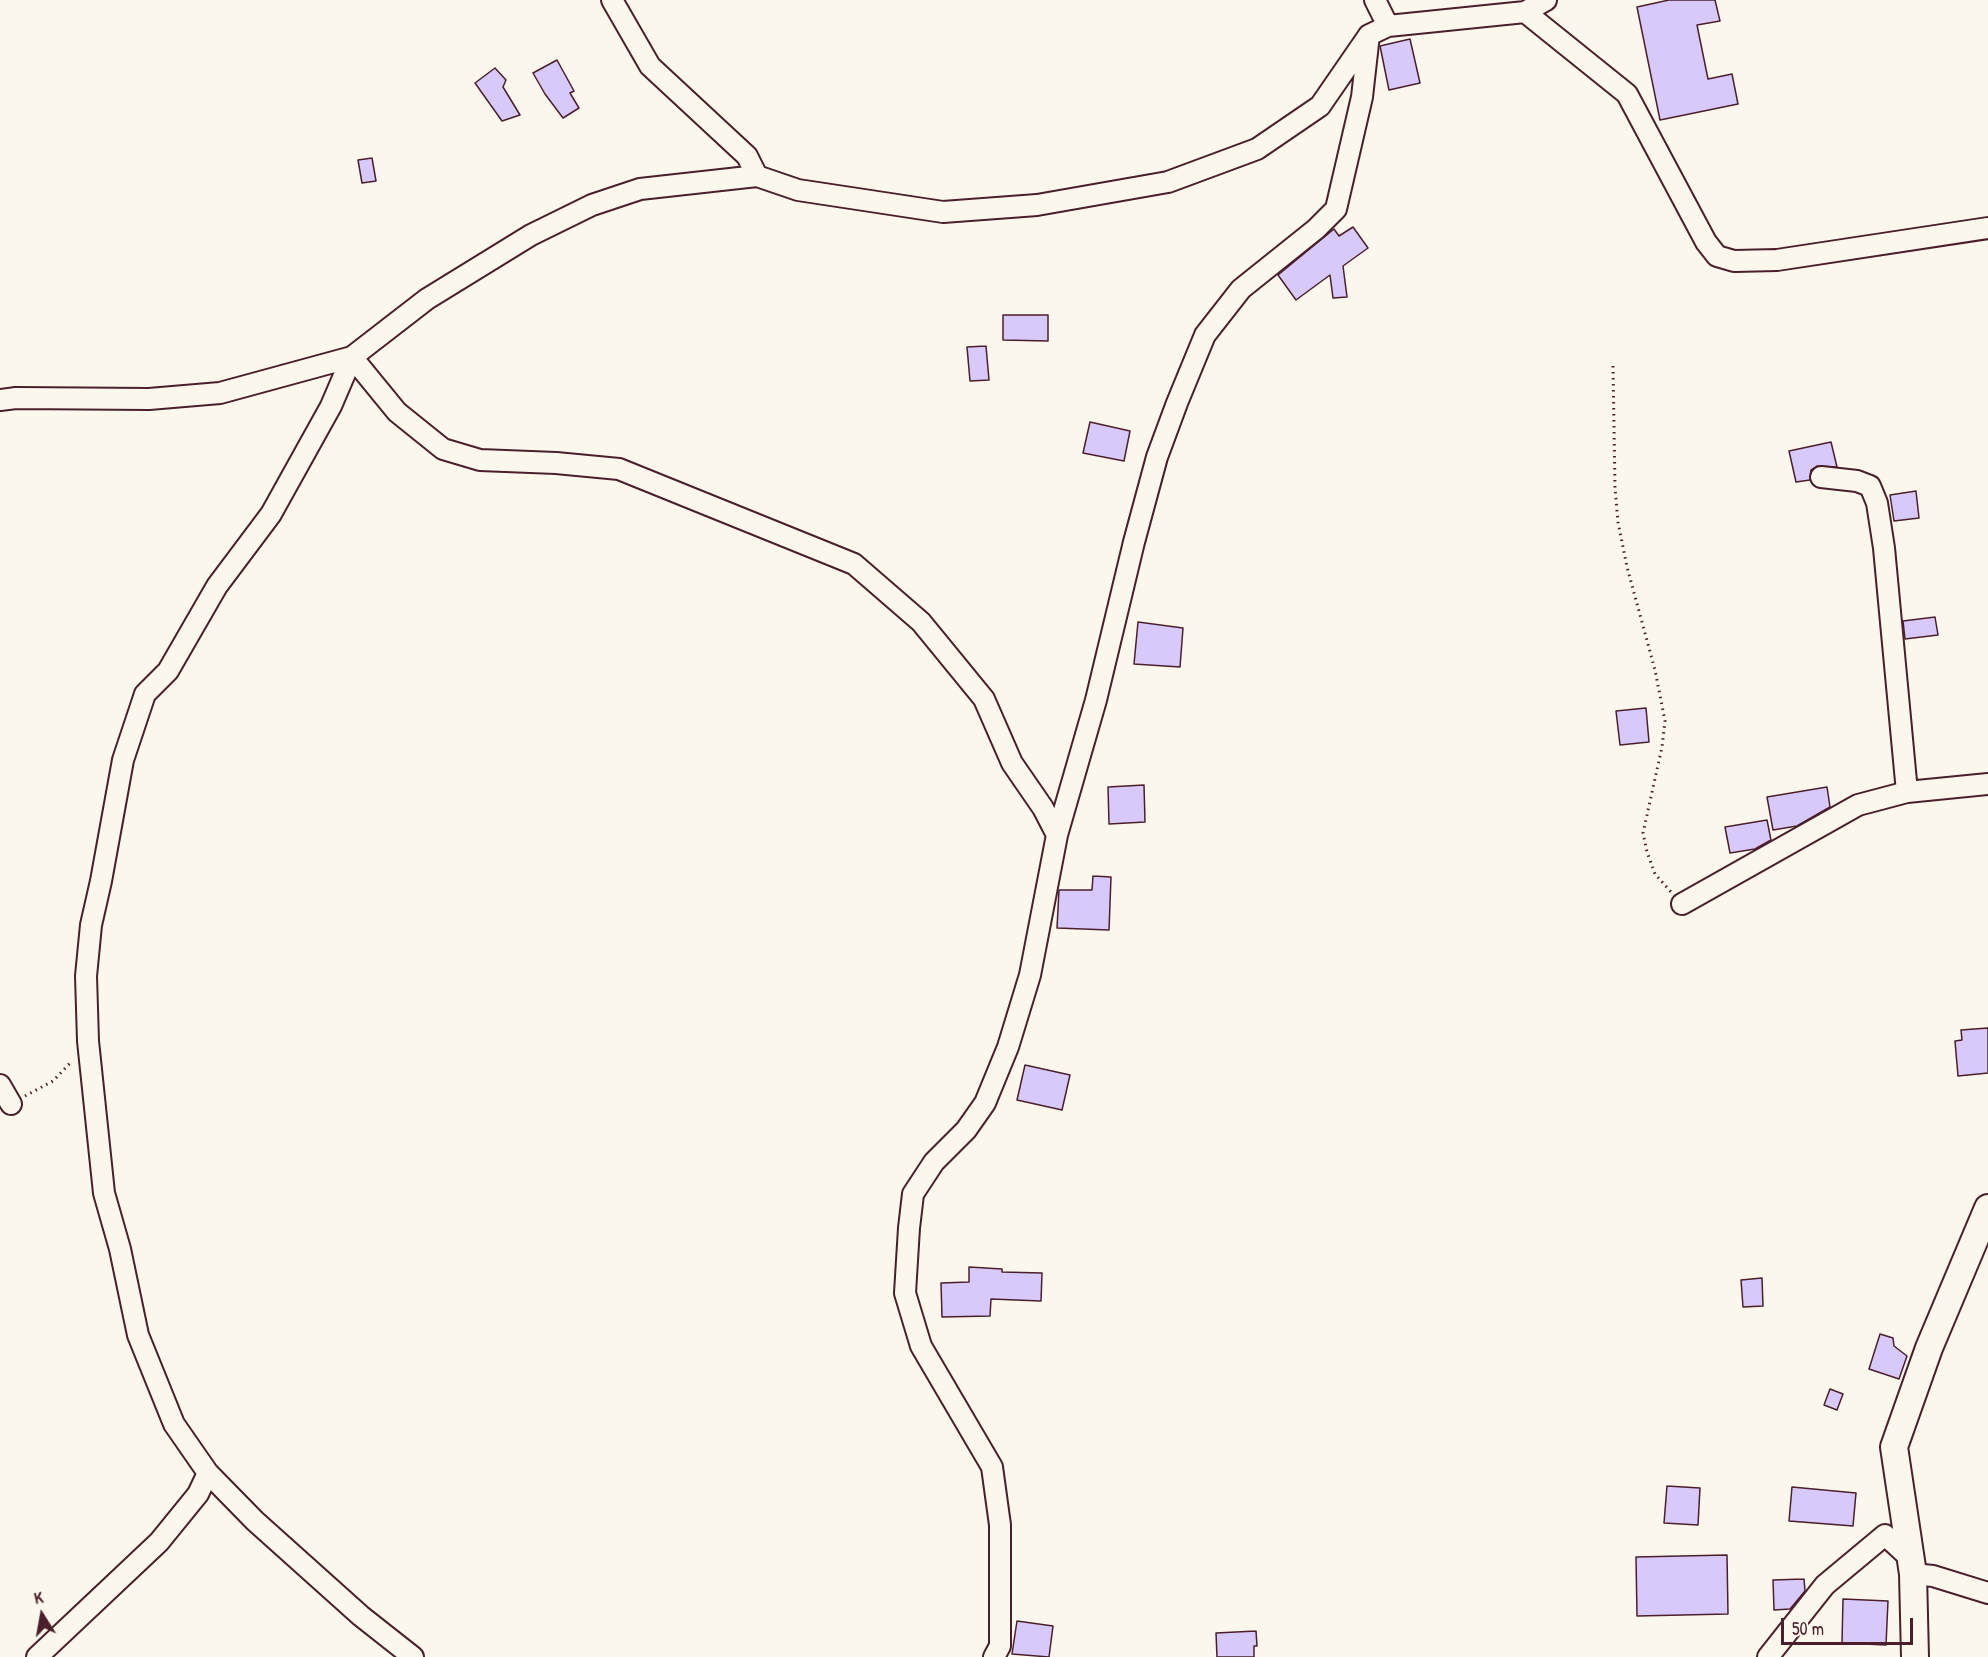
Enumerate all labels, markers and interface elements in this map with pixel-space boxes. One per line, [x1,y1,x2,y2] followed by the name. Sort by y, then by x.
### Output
[12,1585,72,1645] north arrow
[32,1586,45,1609] text: K
[1784,1606,1916,1644] scale bar
[1792,1616,1824,1641] text: 50 m

